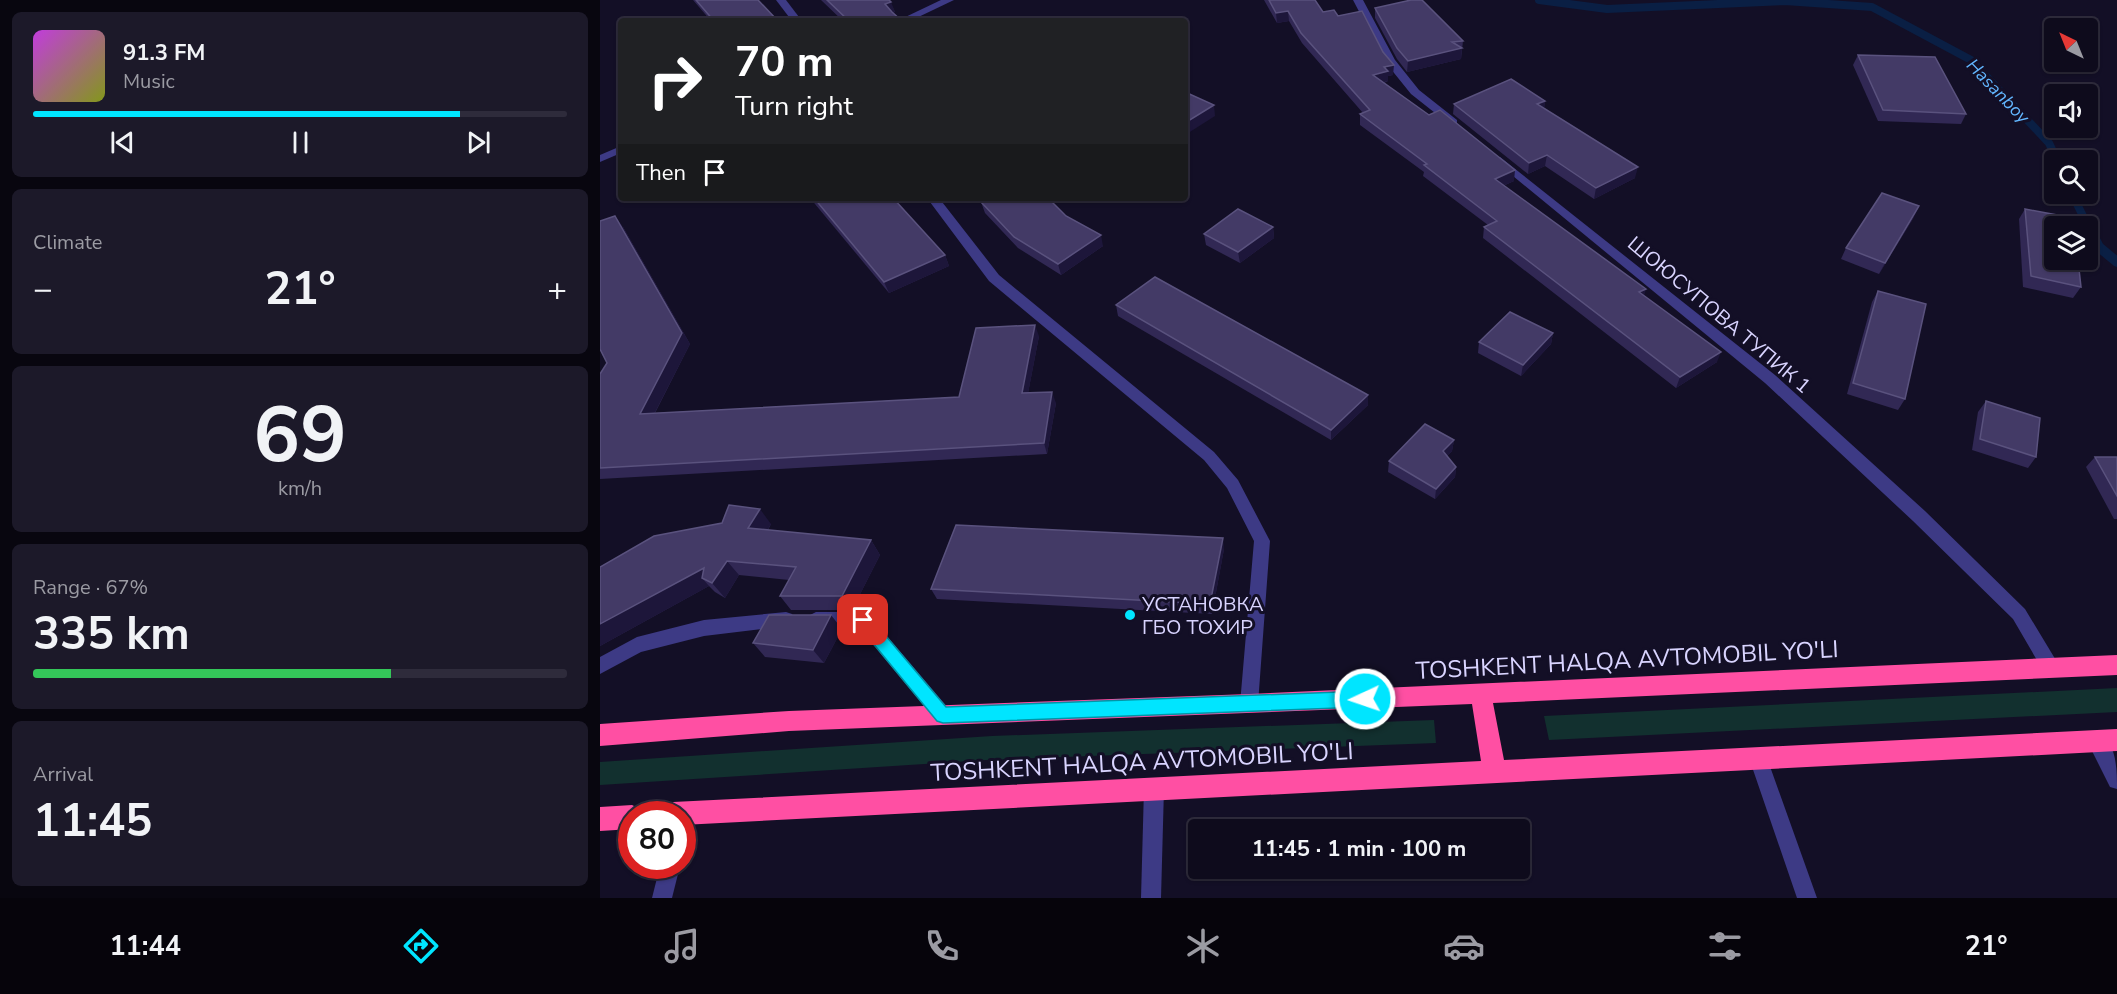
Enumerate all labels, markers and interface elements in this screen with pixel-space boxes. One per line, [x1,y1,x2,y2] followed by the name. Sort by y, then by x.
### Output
[2044,18,2098,72] north arrow
[2044,18,2098,270] map controls
[735,34,834,91] text: 70 m
[123,38,205,68] text: 91.3 FM
[636,42,714,120] icon: right
[1961,53,2035,129] water label: Hasanboy
[123,68,175,95] text: Music
[2044,84,2098,138] button: sound
[735,88,853,125] text: Turn right
[106,126,139,159] icon: previous
[284,126,317,159] icon: pause
[462,126,495,159] icon: next
[2044,150,2098,204] button: search
[698,156,731,189] icon: arrive
[636,158,686,188] text: Then
[2044,216,2098,270] button: layers
[33,229,102,256] text: Climate
[1622,230,1816,400] street label: ШОЮСУПОВА ТУПИК 1
[264,259,336,320] text: 21°
[33,267,53,312] text: −
[547,267,567,312] text: +
[253,382,347,489] text: 69
[278,475,322,502] text: km/h
[33,574,148,601] text: Range · 67%
[1141,591,1264,641] place label: УСТАНОВКА ГБО ТОХИР
[837,594,888,645] pin
[846,603,879,636] icon: arrive
[33,604,190,665] text: 335 km
[1123,608,1137,622] marker: УСТАНОВКА ГБО ТОХИР
[1415,633,1839,687] street label: TOSHKENT HALQA AVTOMOBIL YO'LI
[1333,667,1397,731] position arrow
[930,735,1354,789] street label: TOSHKENT HALQA AVTOMOBIL YO'LI
[33,761,93,788] text: Arrival
[33,791,152,852] text: 11:45
[618,801,696,879] speed limit sign: 80
[1252,834,1466,864] text: 11:45 · 1 min · 100 m
[400,925,442,967] icon: directions
[661,925,703,967] icon: music
[921,925,963,967] icon: phone
[1182,925,1224,967] icon: climate
[1443,925,1485,967] icon: car
[1704,925,1746,967] icon: filters
[109,928,181,965] text: 11:44
[1965,928,2007,965] text: 21°

